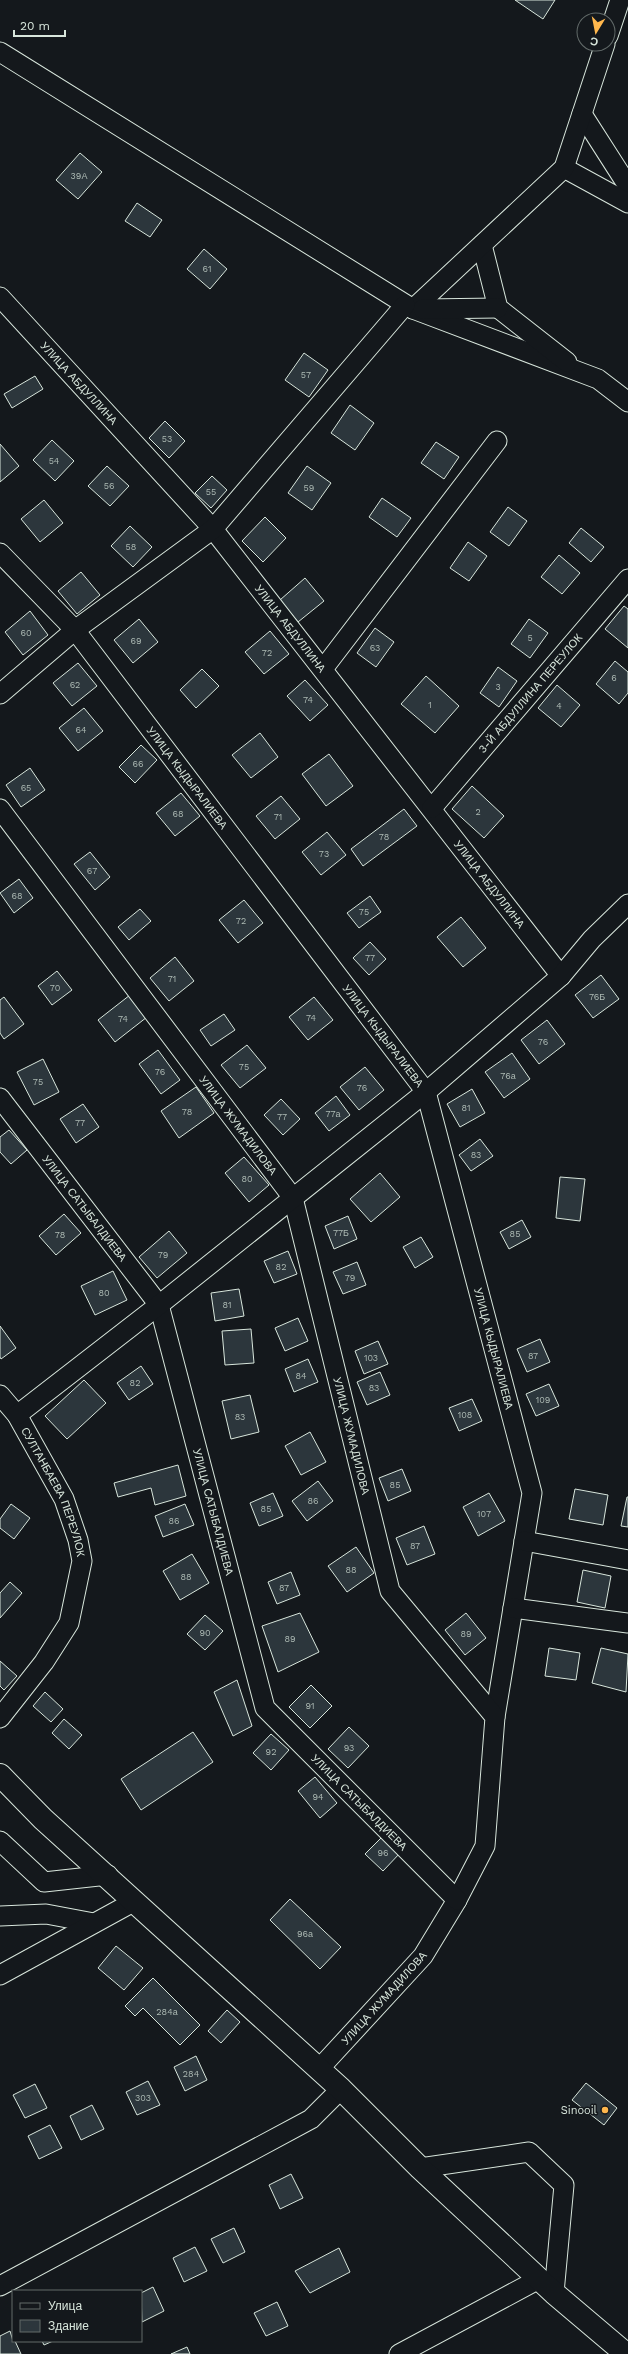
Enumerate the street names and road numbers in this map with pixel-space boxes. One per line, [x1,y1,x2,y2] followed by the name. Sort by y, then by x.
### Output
[38,340,120,428] street label: УЛИЦА АБДУЛЛИНА
[252,582,329,676] street label: УЛИЦА АБДУЛЛИНА
[476,631,586,756] street label: 3-Й АБДУЛЛИНА ПЕРЕУЛОК
[144,724,230,832] street label: УЛИЦА КЫДЫРАЛИЕВА
[451,838,528,931] street label: УЛИЦА АБДУЛЛИНА
[340,982,426,1090] street label: УЛИЦА КЫДЫРАЛИЕВА
[196,1073,280,1178] street label: УЛИЦА ЖУМАДИЛОВА
[39,1153,130,1265] street label: УЛИЦА САТЫБАЛДИЕВА
[471,1286,516,1412] street label: УЛИЦА КЫДЫРАЛИЕВА
[330,1376,372,1497] street label: УЛИЦА ЖУМАДИЛОВА
[18,1425,87,1559] street label: СУЛТАНБАЕВА ПЕРЕУЛОК
[190,1447,236,1577] street label: УЛИЦА САТЫБАЛДИЕВА
[308,1752,410,1854] street label: УЛИЦА САТЫБАЛДИЕВА
[339,1949,430,2048] street label: УЛИЦА ЖУМАДИЛОВА

